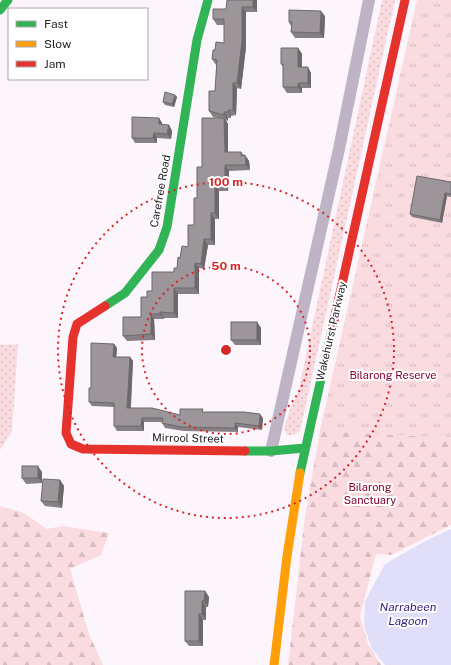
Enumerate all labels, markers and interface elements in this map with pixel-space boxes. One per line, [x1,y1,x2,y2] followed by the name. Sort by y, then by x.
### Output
[8,8,148,80] legend
[44,17,69,31] text: Fast
[44,37,72,51] text: Slow
[44,57,66,71] text: Jam
[148,154,172,228] street label: Carefree Road
[209,175,243,189] text: 100 m
[211,259,241,273] text: 50 m
[314,280,348,382] street label: Wakehurst Parkway
[219,343,233,357] centre of rings
[349,369,437,381] park label: Bilarong Reserve
[152,431,224,445] street label: Mirrool Street
[344,481,396,506] park label: Bilarong Sanctuary
[379,600,437,628] water label: Narrabeen Lagoon

